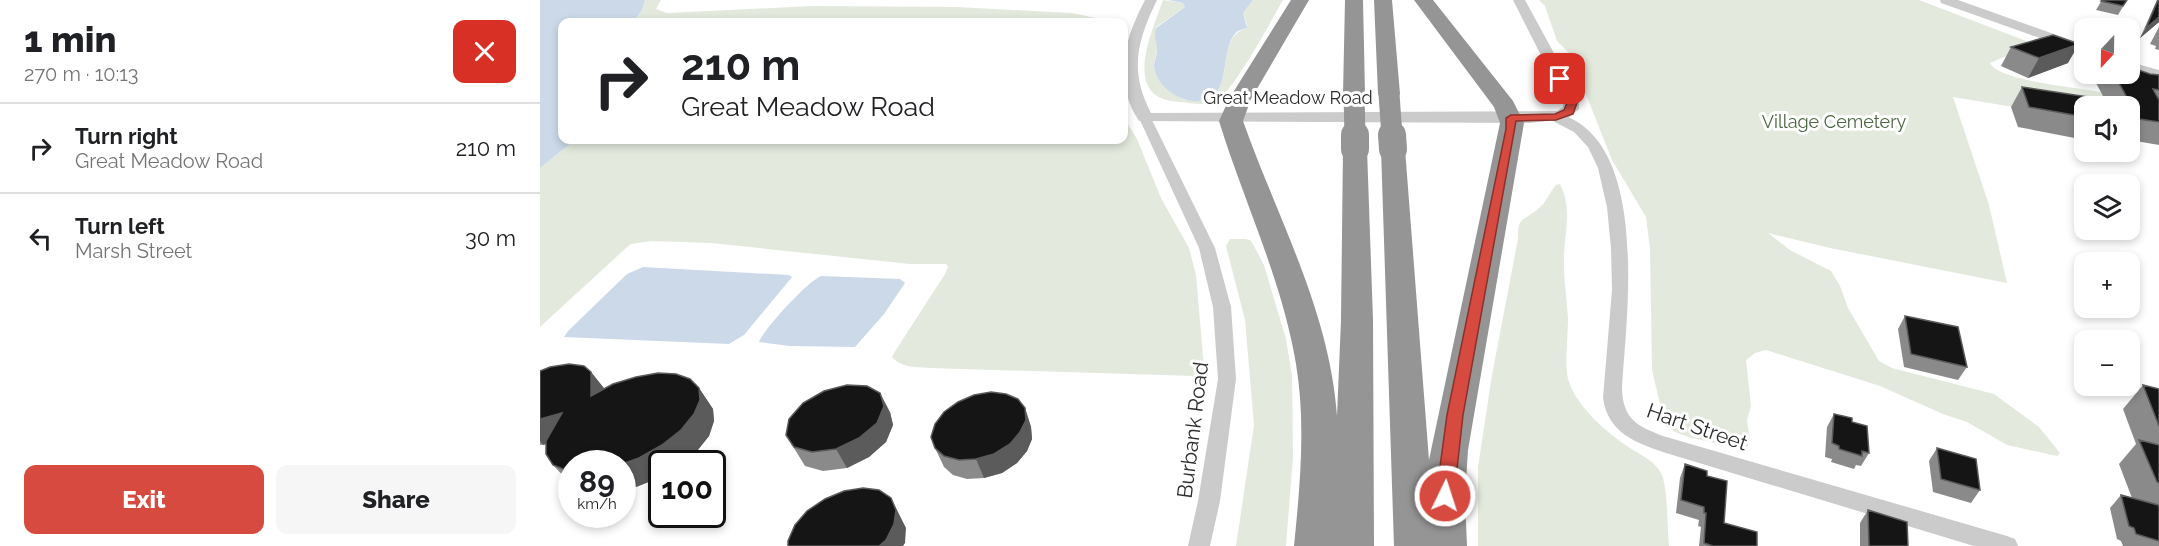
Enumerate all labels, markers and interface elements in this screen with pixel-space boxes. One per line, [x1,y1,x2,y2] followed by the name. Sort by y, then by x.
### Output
[24,18,116,60] text: 1 min
[2074,18,2140,84] north arrow
[2074,18,2140,396] map controls
[453,20,516,83] button: close
[681,41,800,90] text: 210 m
[582,42,660,120] icon: right
[1534,53,1585,104] pin
[24,62,139,86] text: 270 m · 10:13
[1543,62,1576,95] icon: arrive
[1203,87,1373,108] street label: Great Meadow Road
[681,91,935,122] text: Great Meadow Road
[2074,96,2140,162] button: sound
[1762,111,1906,132] park label: Village Cemetery
[75,123,178,149] text: Turn right
[24,132,57,165] icon: right
[456,135,516,161] text: 210 m
[75,149,263,173] text: Great Meadow Road
[2074,174,2140,240] button: layers
[75,213,165,239] text: Turn left
[24,222,57,255] icon: left
[465,225,516,251] text: 30 m
[75,239,192,263] text: Marsh Street
[2074,252,2140,318] button: +
[2074,330,2140,396] button: −
[1172,360,1213,500] street label: Burbank Road
[1644,398,1751,455] street label: Hart Street
[648,450,726,528] speed limit sign: 100
[579,464,615,499] text: 89
[1413,464,1477,528] position arrow
[24,465,264,534] button: Exit
[276,465,516,534] button: Share
[577,495,617,513] text: km/h

